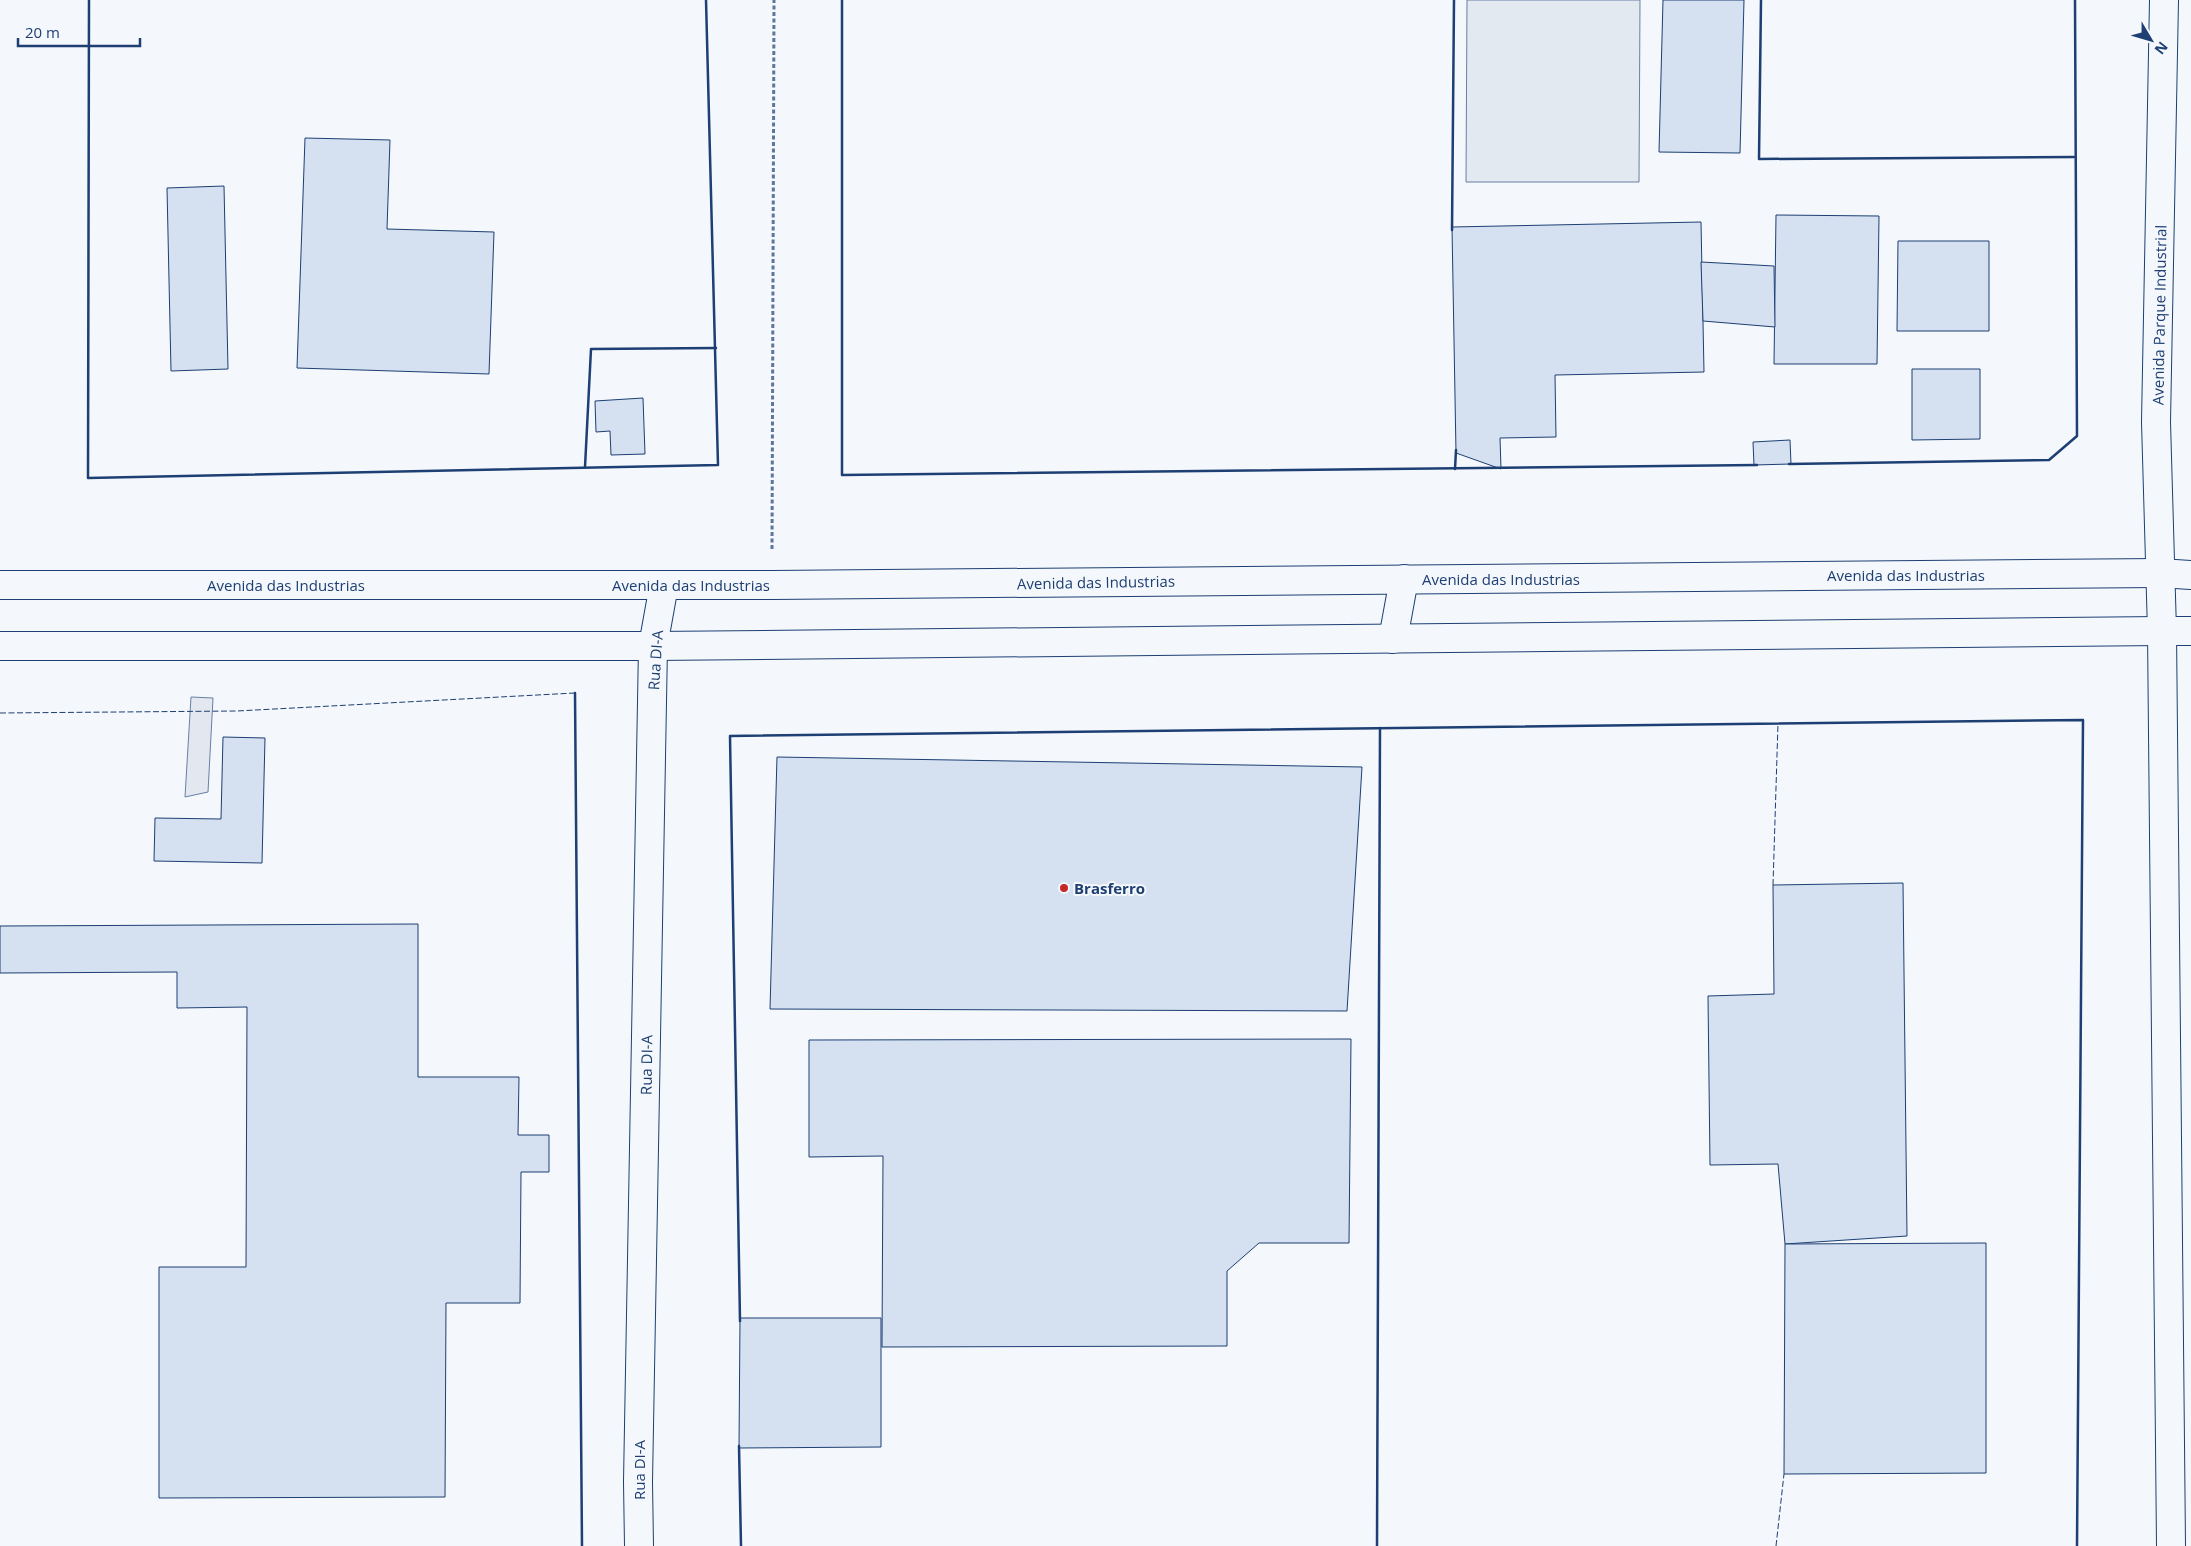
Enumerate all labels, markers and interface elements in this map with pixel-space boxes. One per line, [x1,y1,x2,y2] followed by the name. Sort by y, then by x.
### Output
[18,15,140,47] scale bar
[2126,15,2176,65] north arrow
[25,22,60,42] text: 20 m
[2151,38,2173,59] text: N
[2147,225,2171,405] street label: Avenida Parque Industrial
[1827,565,1985,585] street label: Avenida das Industrias
[1422,569,1580,589] street label: Avenida das Industrias
[1017,571,1175,593] street label: Avenida das Industrias
[207,575,365,595] street label: Avenida das Industrias
[612,575,770,595] street label: Avenida das Industrias
[643,629,667,691] street label: Rua DI-A
[1074,878,1145,898] place label: Brasferro
[1058,882,1070,894] marker: Brasferro
[635,1034,657,1095] street label: Rua DI-A
[629,1439,649,1500] street label: Rua DI-A

